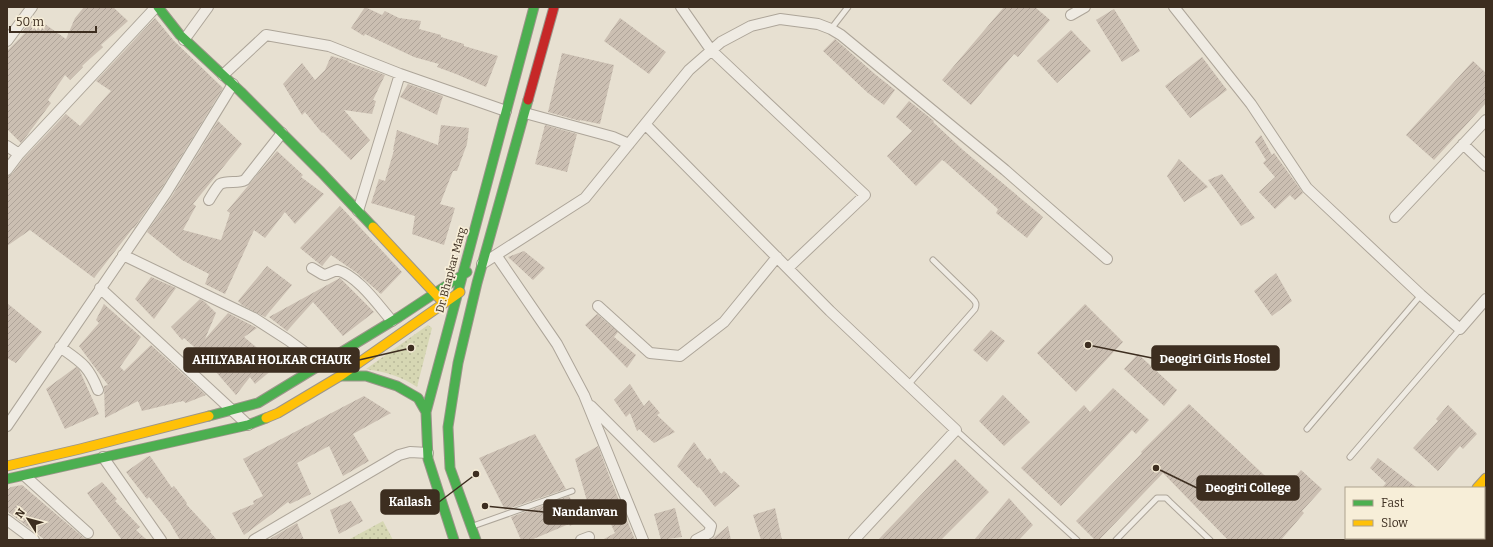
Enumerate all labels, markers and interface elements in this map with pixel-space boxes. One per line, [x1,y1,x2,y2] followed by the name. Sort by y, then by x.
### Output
[10,8,96,34] scale bar
[16,15,45,29] text: 50 m
[433,226,469,314] street label: Dr. Bhapkar Marg
[1152,346,1279,370] callout: Deogiri Girls Hostel
[184,348,359,372] callout: AHILYABAI HOLKAR CHAUK
[1160,352,1271,366] text: Deogiri Girls Hostel
[192,353,352,367] text: AHILYABAI HOLKAR CHAUK
[1197,476,1299,500] callout: Deogiri College
[1205,481,1291,495] text: Deogiri College
[1345,487,1485,539] legend
[381,490,439,514] callout: Kailash
[389,495,432,509] text: Kailash
[1381,496,1405,510] text: Fast
[8,499,48,539] north arrow
[544,500,626,524] callout: Nandanvan
[552,505,618,519] text: Nandanvan
[13,506,28,521] text: N
[1381,516,1408,530] text: Slow

